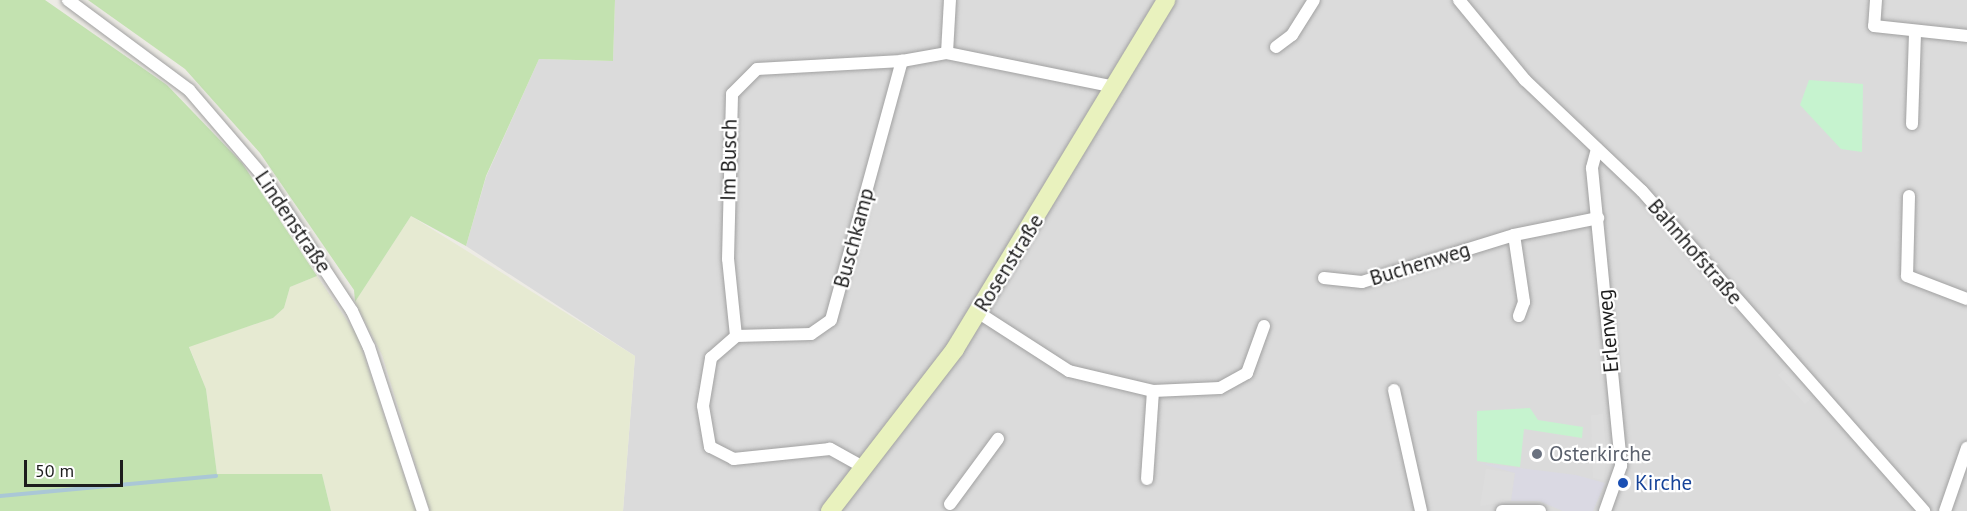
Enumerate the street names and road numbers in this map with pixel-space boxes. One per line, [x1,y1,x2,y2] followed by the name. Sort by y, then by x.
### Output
[716,119,742,201] street label: Im Busch
[250,166,336,278] street label: Lindenstraße
[829,185,879,291] street label: Buschkamp
[1642,194,1748,310] street label: Bahnhofstraße
[969,210,1049,316] street label: Rosenstraße
[1367,237,1473,291] street label: Buchenweg
[1592,288,1624,374] street label: Erlenweg

